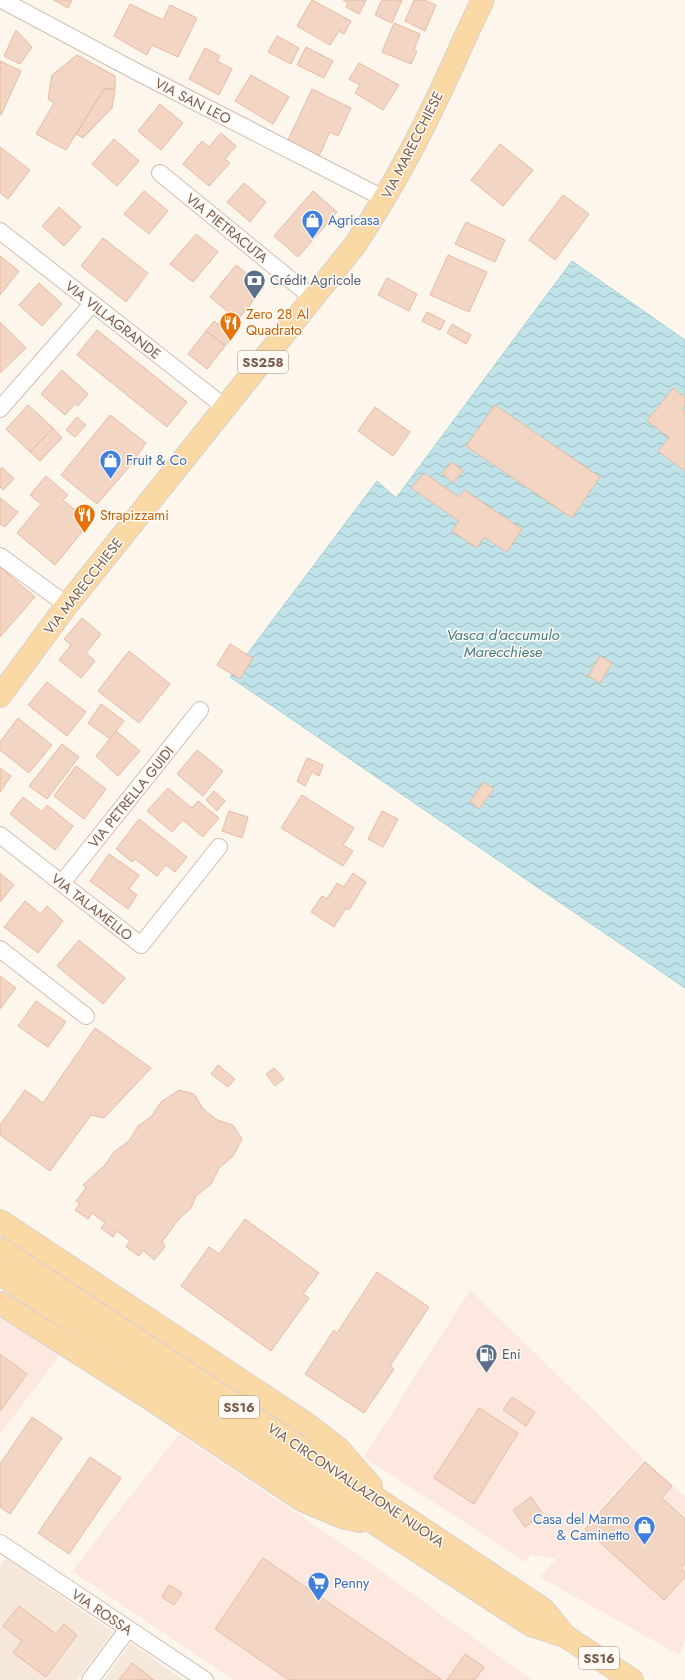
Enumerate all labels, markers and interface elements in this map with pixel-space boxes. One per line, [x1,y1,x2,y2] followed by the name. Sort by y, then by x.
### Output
[151,73,235,129] street label: VIA SAN LEO
[376,88,448,202] street label: VIA MARECCHIESE
[182,189,273,268] street label: VIA PIETRACUTA
[299,207,325,240] shop icon: Agricasa
[328,210,379,230] place label: Agricasa
[241,267,267,300] bank icon: Crédit Agricole
[270,270,361,290] place label: Crédit Agricole
[61,276,165,364] street label: VIA VILLAGRANDE
[246,304,309,340] place label: Zero 28 Al Quadrato
[217,309,243,342] restaurant icon: Zero 28 Al Quadrato
[238,351,288,373] road number: SS258
[97,447,123,480] shop icon: Fruit & Co
[126,450,187,470] place label: Fruit & Co
[72,502,98,535] restaurant icon: Strapizzami
[100,505,169,525] place label: Strapizzami
[39,533,127,639] street label: VIA MARECCHIESE
[446,624,560,663] water label: Vasca d'accumulo Marecchiese
[84,742,178,852] street label: VIA PETRELLA GUIDI
[47,869,137,945] street label: VIA TALAMELLO
[473,1341,499,1374] fuel station icon: Eni
[502,1344,521,1364] place label: Eni
[219,1396,259,1418] road number: SS16
[263,1418,449,1552] street label: VIA CIRCONVALLAZIONE NUOVA
[533,1509,630,1545] place label: Casa del Marmo & Caminetto
[632,1514,658,1547] shop icon: Casa del Marmo & Caminetto
[305,1570,331,1603] supermarket icon: Penny
[334,1573,370,1593] place label: Penny
[68,1584,137,1640] street label: VIA ROSSA
[579,1647,619,1669] road number: SS16

